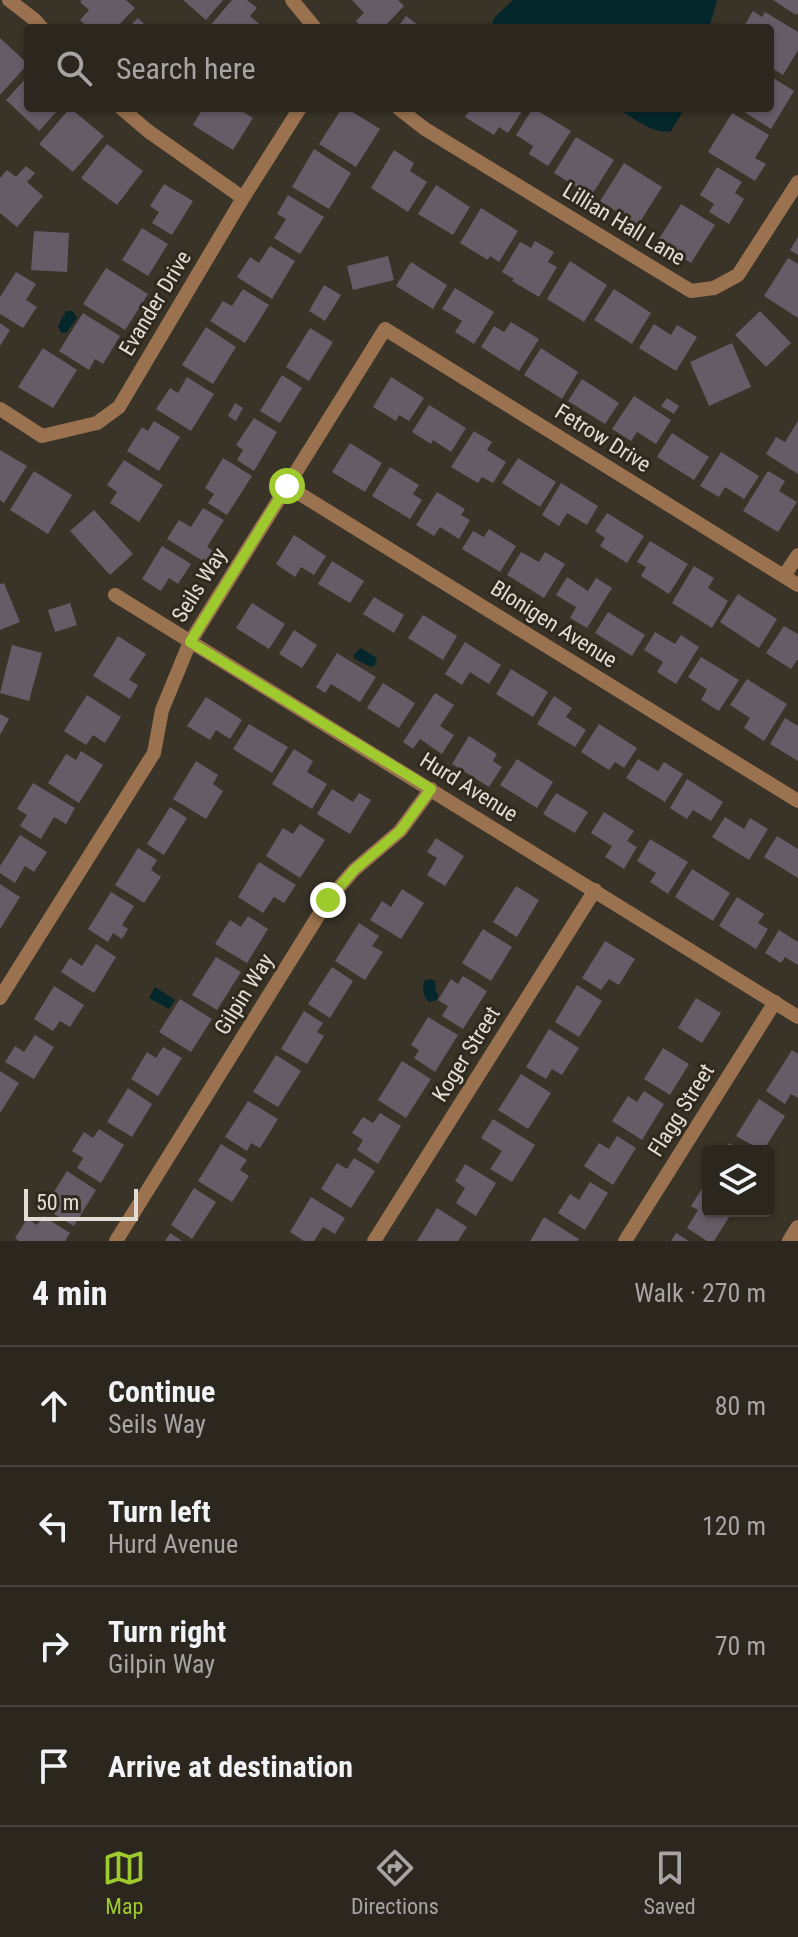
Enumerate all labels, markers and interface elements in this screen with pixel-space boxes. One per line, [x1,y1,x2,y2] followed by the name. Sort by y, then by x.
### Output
[24,24,774,112] search box
[52,46,96,90] icon: search
[116,51,256,86] text: Search here
[558,178,690,270] street label: Lillian Hall Lane
[114,246,196,360] street label: Evander Drive
[551,399,655,477] street label: Fetrow Drive
[269,468,305,504] route start
[166,543,232,627] street label: Seils Way
[486,575,622,673] street label: Blonigen Avenue
[416,747,522,827] street label: Hurd Avenue
[310,882,346,918] route end
[209,949,279,1039] street label: Gilpin Way
[427,1002,505,1106] street label: Koger Street
[643,1059,719,1161] street label: Flagg Street
[702,1145,774,1217] map controls
[702,1145,774,1217] button: layers
[24,1185,138,1221] scale bar
[36,1190,79,1215] text: 50 m
[32,1273,108,1313] text: 4 min
[634,1278,766,1308] text: Walk · 270 m
[108,1374,215,1409] text: Continue
[32,1384,76,1428] icon: ahead
[715,1391,766,1421] text: 80 m
[108,1409,206,1439] text: Seils Way
[108,1494,211,1529] text: Turn left
[32,1504,76,1548] icon: left
[702,1511,766,1541] text: 120 m
[108,1529,238,1559] text: Hurd Avenue
[108,1614,226,1649] text: Turn right
[32,1624,76,1668] icon: right
[715,1631,766,1661] text: 70 m
[108,1649,215,1679] text: Gilpin Way
[32,1744,76,1788] icon: arrive
[108,1749,353,1784] text: Arrive at destination
[102,1846,146,1919] tab: Map
[351,1846,439,1919] tab: Directions
[643,1846,696,1919] tab: Saved

